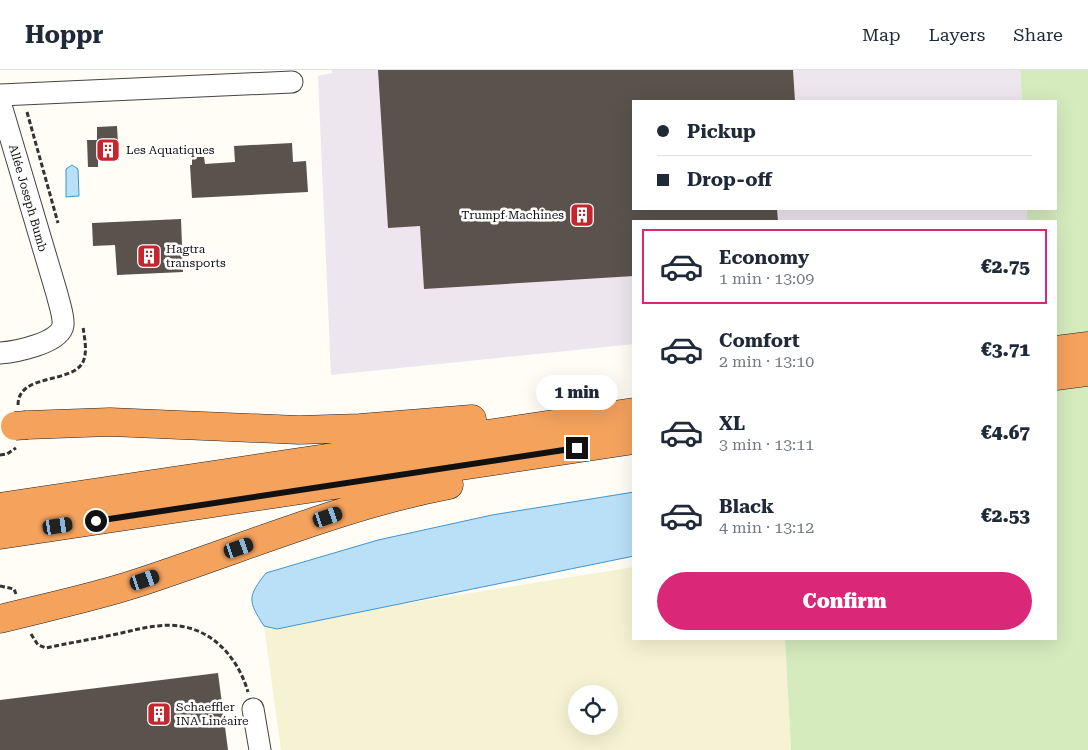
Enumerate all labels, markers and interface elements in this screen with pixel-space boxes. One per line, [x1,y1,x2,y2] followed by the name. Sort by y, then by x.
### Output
[25,21,103,49] text: Hoppr
[862,24,901,45] text: Map
[929,24,985,45] text: Layers
[1013,24,1063,45] text: Share
[687,120,756,143] text: Pickup
[95,137,121,163] building icon: Les Aquatiques
[6,143,50,254] street label: Allée Joseph Bumb
[126,143,215,157] place label: Les Aquatiques
[687,168,772,191] text: Drop-off
[569,202,595,228] building icon: Trumpf Machines
[461,208,564,222] place label: Trumpf Machines
[166,242,226,270] place label: Hagtra transports
[136,243,162,269] building icon: Hagtra transports
[659,244,704,289] icon: car
[719,246,809,269] text: Economy
[981,255,1030,278] text: €2.75
[719,269,814,288] text: 1 min · 13:09
[659,327,704,372] icon: car
[719,329,800,352] text: Comfort
[981,338,1030,361] text: €3.71
[719,352,814,371] text: 2 min · 13:10
[536,376,618,410] callout: 1 min
[555,383,599,402] text: 1 min
[659,410,704,455] icon: car
[719,412,745,435] text: XL
[981,421,1030,444] text: €4.67
[719,435,814,454] text: 3 min · 13:11
[566,437,588,459] route end
[659,493,704,538] icon: car
[719,495,774,518] text: Black
[981,504,1030,527] text: €2.53
[311,505,344,529] car
[85,510,107,532] route start
[42,516,73,536] car
[719,518,814,537] text: 4 min · 13:12
[222,536,255,560] car
[128,568,161,592] car
[657,572,1032,630] button: Confirm
[568,685,618,735] map controls
[568,685,618,735] button: locate
[176,700,249,728] place label: Schaeffler INA Linéaire
[146,701,172,727] building icon: Schaeffler INA Linéaire

